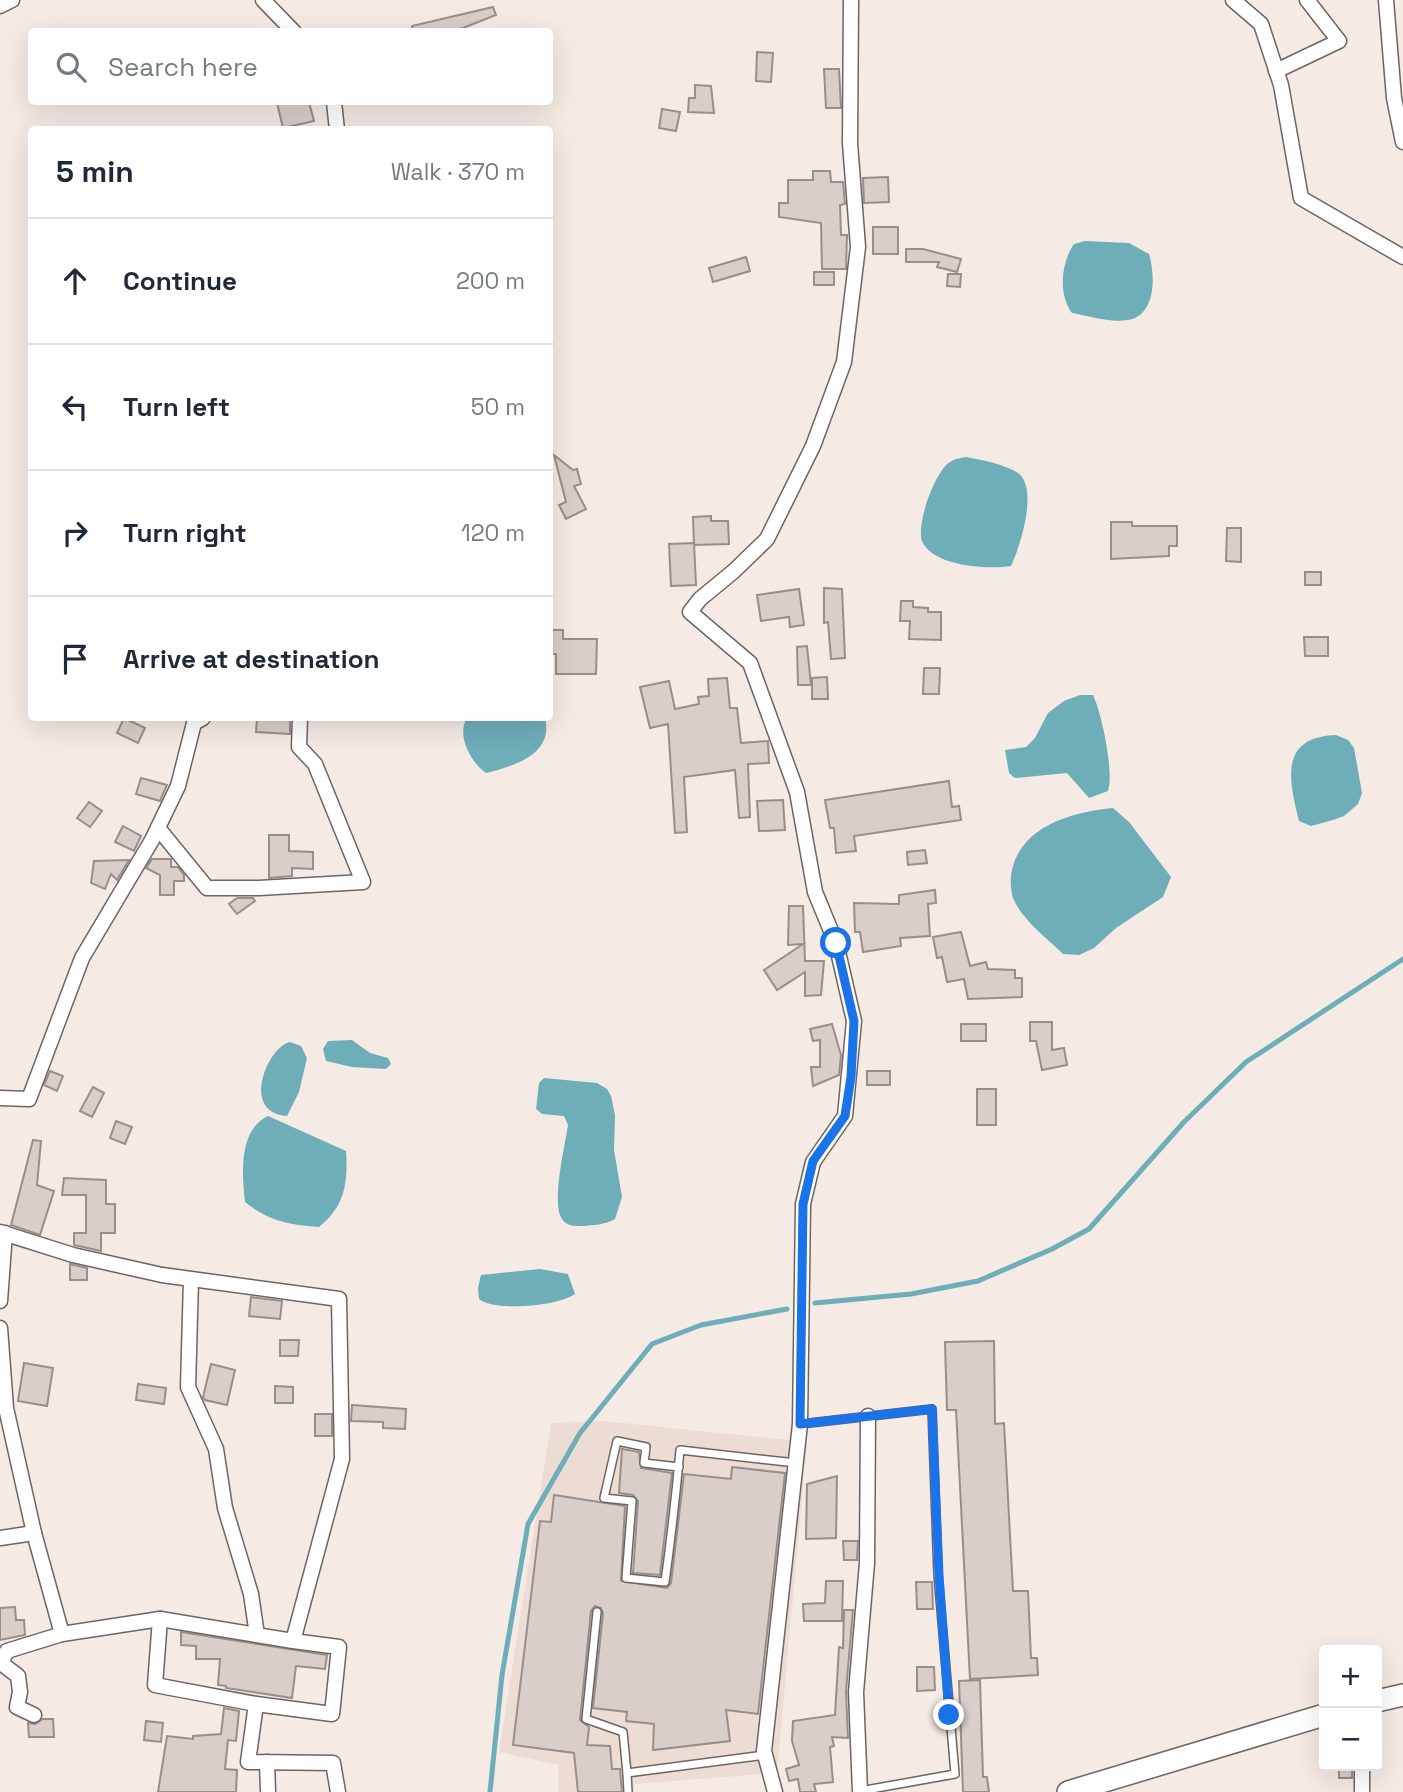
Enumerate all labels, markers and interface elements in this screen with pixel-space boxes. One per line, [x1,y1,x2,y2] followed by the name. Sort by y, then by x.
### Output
[28,28,553,105] search box
[52,48,90,86] icon: search
[108,50,258,84] text: Search here
[56,152,134,191] text: 5 min
[391,157,525,187] text: Walk · 370 m
[56,262,94,300] icon: ahead
[123,264,237,298] text: Continue
[456,266,525,296] text: 200 m
[56,388,94,426] icon: left
[123,390,230,424] text: Turn left
[471,392,525,422] text: 50 m
[56,514,94,552] icon: right
[123,516,247,550] text: Turn right
[461,518,525,548] text: 120 m
[56,640,94,678] icon: arrive
[123,642,380,676] text: Arrive at destination
[820,927,851,958] route start
[1319,1645,1382,1771] map controls
[1319,1645,1382,1708] button: +
[933,1699,964,1730] route end
[1319,1708,1382,1771] button: −

